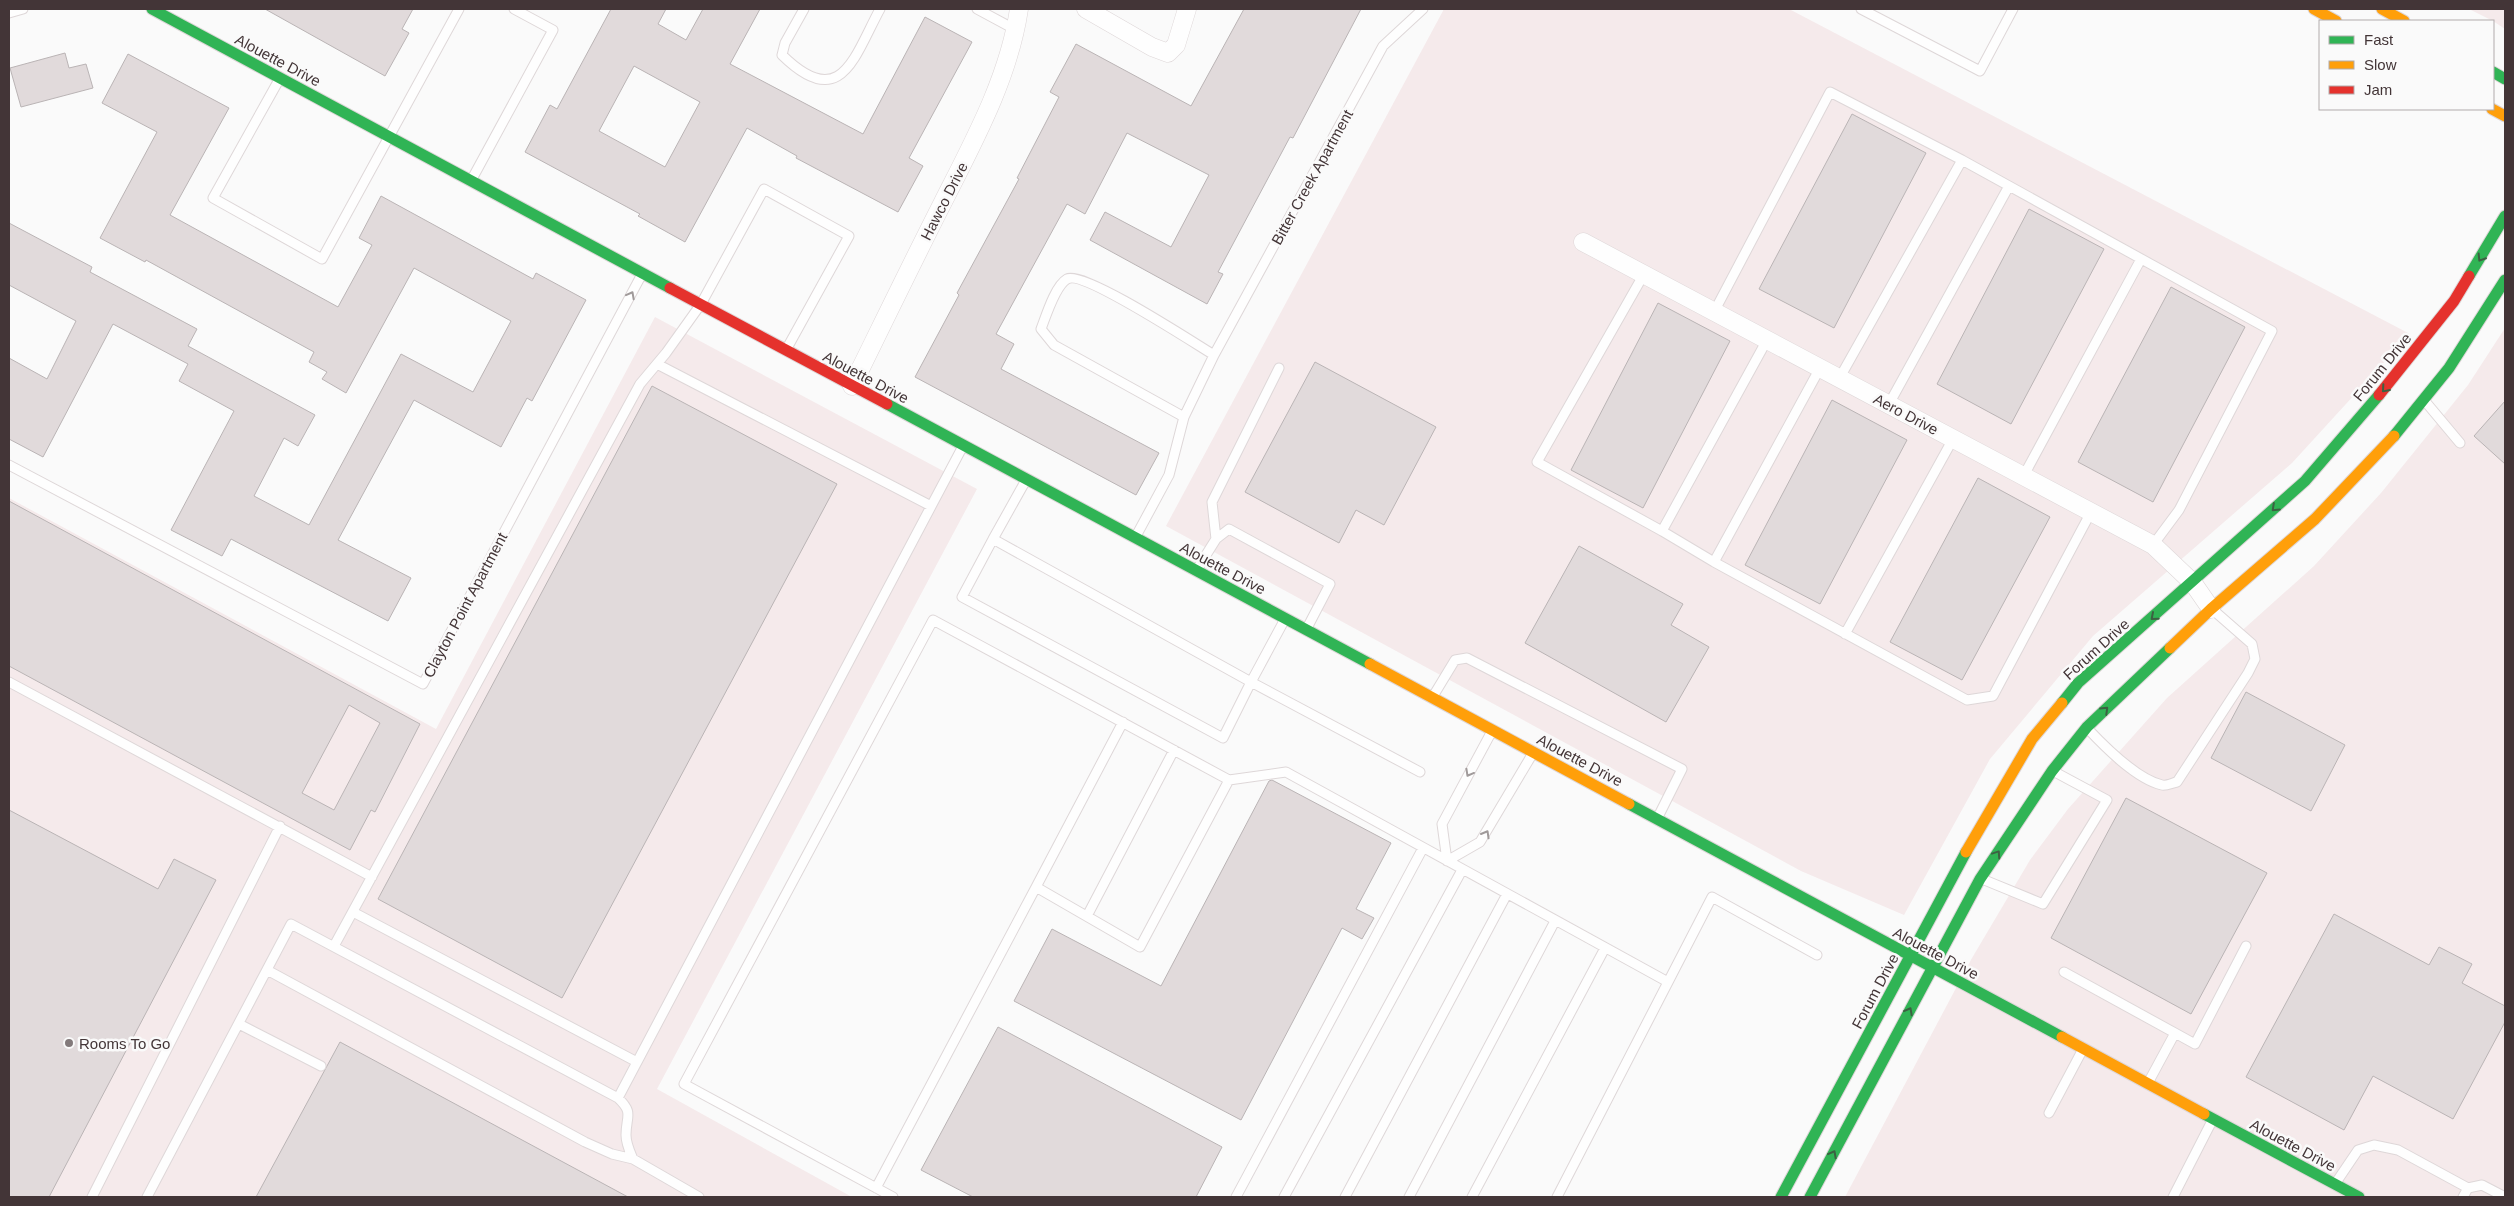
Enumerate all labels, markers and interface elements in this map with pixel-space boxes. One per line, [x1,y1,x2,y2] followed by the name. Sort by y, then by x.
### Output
[2319,20,2494,110] legend
[232,30,324,90] street label: Alouette Drive
[2364,31,2394,48] text: Fast
[2364,56,2397,73] text: Slow
[2364,81,2392,98] text: Jam
[1268,106,1357,247] street label: Bitter Creek Apartment
[917,159,971,243] street label: Hawco Drive
[2477,252,2487,261] one-way arrow
[625,291,635,300] one-way arrow
[2349,330,2415,404] street label: Forum Drive
[820,347,912,407] street label: Alouette Drive
[2382,383,2391,392] one-way arrow
[1871,390,1941,438] street label: Aero Drive
[2272,502,2281,511] one-way arrow
[420,529,511,680] street label: Clayton Point Apartment
[1177,538,1269,598] street label: Alouette Drive
[2151,611,2160,620] one-way arrow
[2060,615,2132,683] street label: Forum Drive
[2099,707,2108,716] one-way arrow
[1534,730,1626,790] street label: Alouette Drive
[1465,768,1475,777] one-way arrow
[1479,830,1489,839] one-way arrow
[1991,850,2000,860] one-way arrow
[1890,923,1982,983] street label: Alouette Drive
[1848,951,1902,1031] street label: Forum Drive
[1903,1007,1913,1016] one-way arrow
[79,1035,170,1052] place label: Rooms To Go
[63,1037,75,1049] marker: Rooms To Go
[2247,1115,2339,1175] street label: Alouette Drive
[1826,1151,1836,1160] one-way arrow

